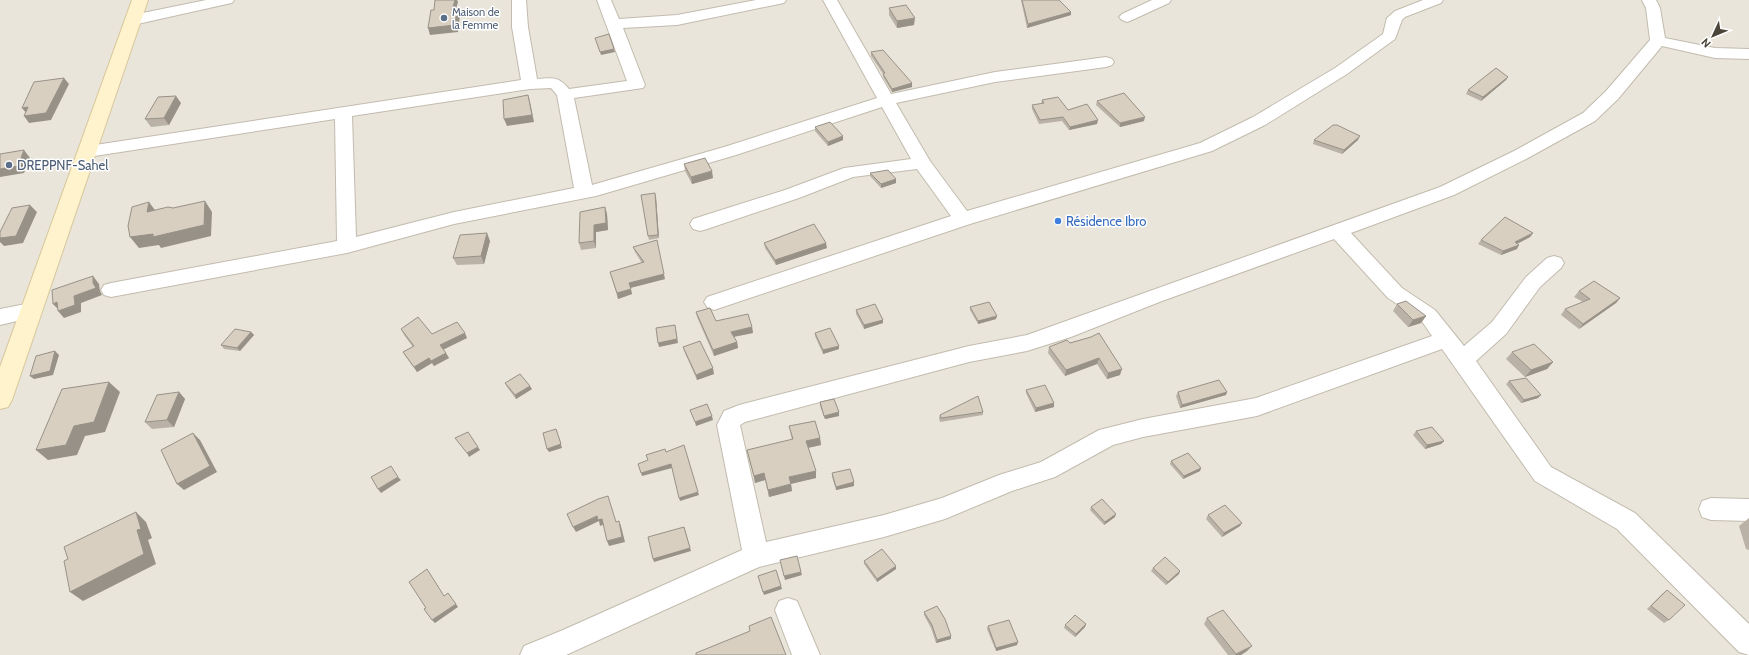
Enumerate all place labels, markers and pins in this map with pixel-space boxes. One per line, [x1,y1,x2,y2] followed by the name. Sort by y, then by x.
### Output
[452,5,500,32] place label: Maison de la Femme
[439,13,449,23] marker: Maison de la Femme
[17,157,108,173] place label: DREPPNF-Sahel
[4,160,14,170] marker: DREPPNF-Sahel
[1066,213,1146,229] place label: Résidence Ibro
[1053,216,1063,226] marker: Résidence Ibro

